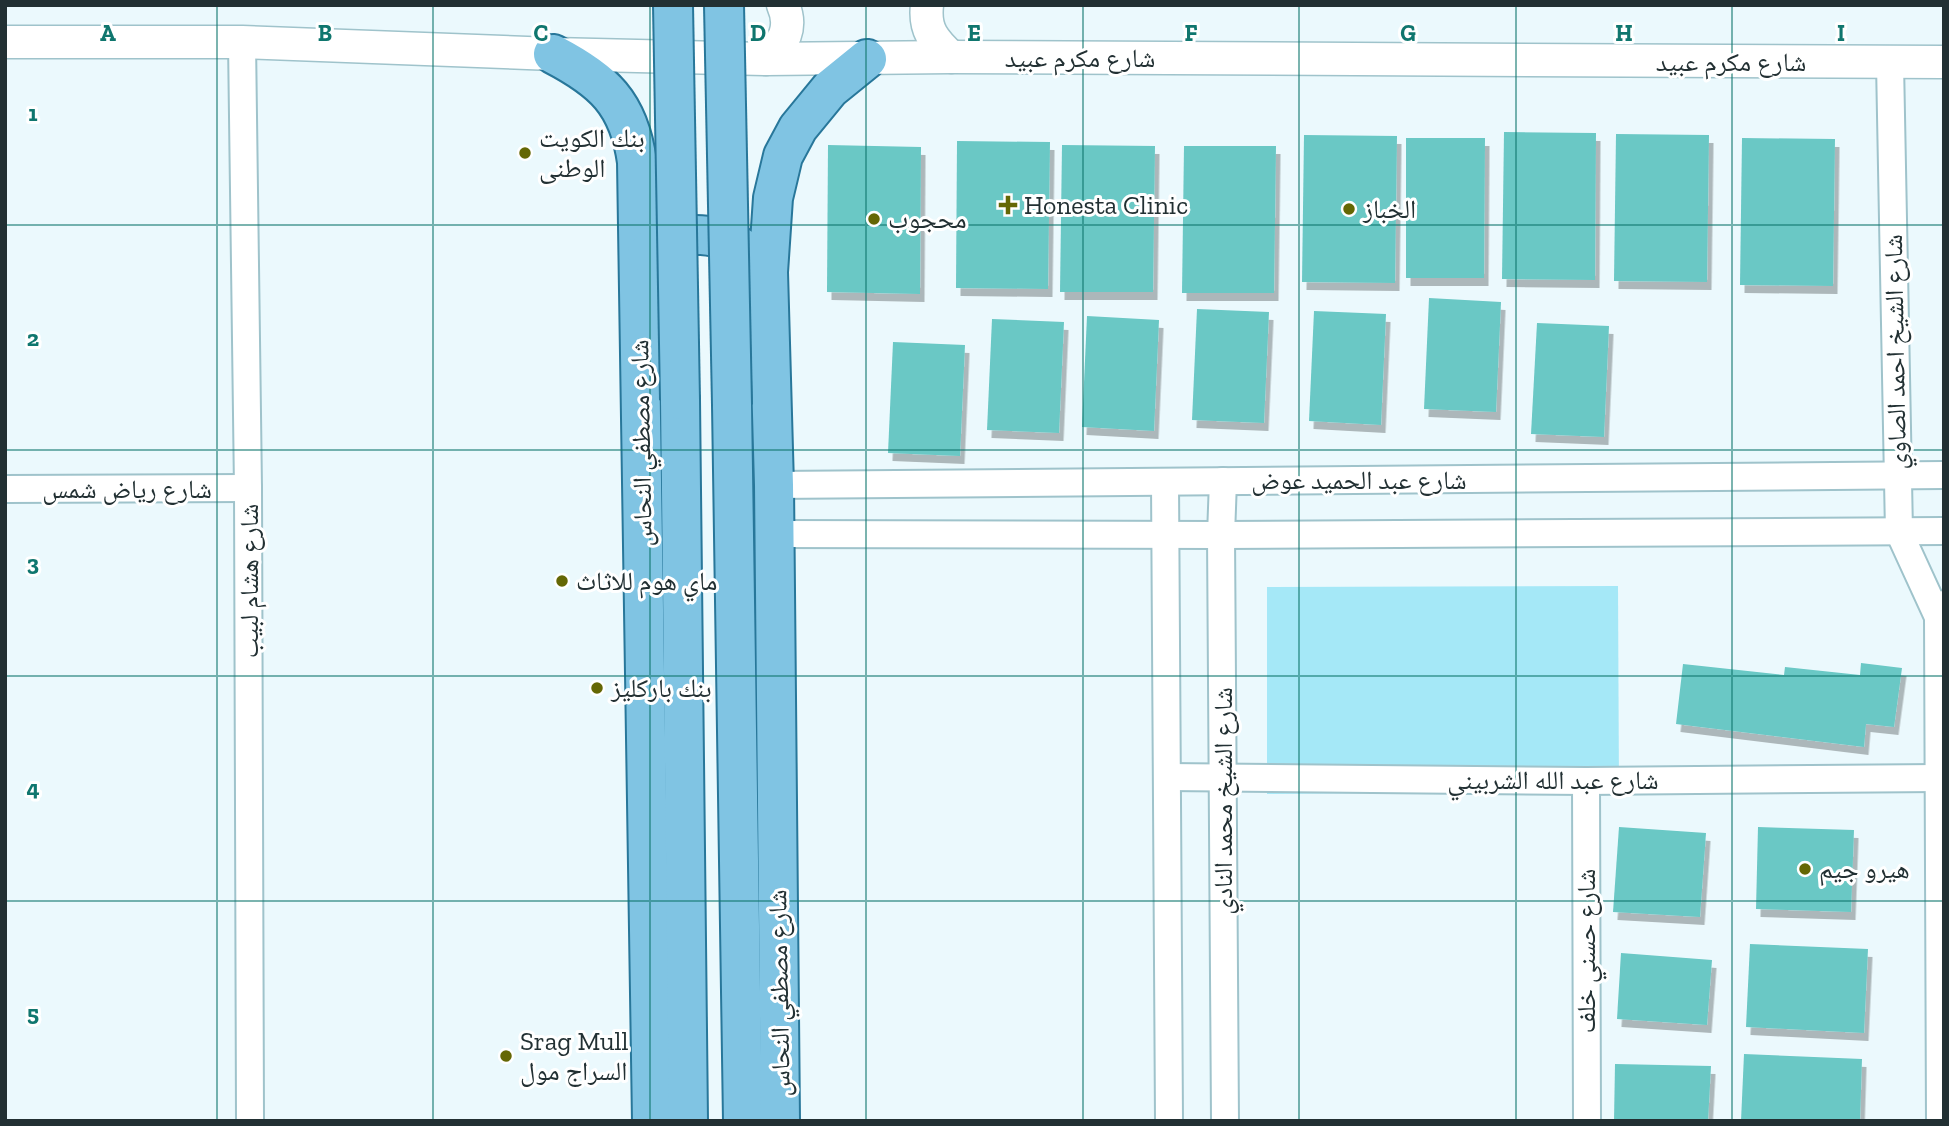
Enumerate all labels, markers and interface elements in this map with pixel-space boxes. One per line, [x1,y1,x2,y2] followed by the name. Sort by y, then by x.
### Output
[100,19,116,47] text: A
[318,19,332,47] text: B
[534,19,548,47] text: C
[750,19,766,47] text: D
[967,19,981,47] text: E
[1184,19,1198,47] text: F
[1400,19,1416,47] text: G
[1615,19,1633,47] text: H
[1837,19,1845,47] text: I
[1005,42,1155,76] street label: شارع مكرم عبيد
[1656,46,1806,80] street label: شارع مكرم عبيد
[28,99,38,127] text: 1
[539,122,645,184] place label: بنك الكويت الوطنى
[517,145,533,161] marker: بنك الكويت الوطنى
[1024,189,1188,221] place label: Honesta Clinic
[1362,193,1416,225] place label: الخباز
[998,195,1018,215] marker: Honesta Clinic
[1341,201,1357,217] marker: الخباز
[888,203,967,235] place label: محجوب
[866,211,882,227] marker: محجوب
[1877,234,1918,470] street label: شارع الشيخ احمد الصاوي
[27,324,39,352] text: 2
[623,339,663,547] street label: شارع مصطفي النحاس
[1251,464,1467,496] street label: شارع عبد الحميد عوض
[42,473,212,505] street label: شارع رياض شمس
[233,504,267,658] street label: شارع هشام لبيب
[27,549,39,577] text: 3
[576,565,717,602] place label: ماي هوم للاثاث
[554,573,570,589] marker: ماي هوم للاثاث
[610,672,712,704] place label: بنك باركليز
[589,680,605,696] marker: بنك باركليز
[1207,687,1244,915] street label: شارع الشيخ محمد النادي
[1447,764,1659,801] street label: شارع عبد الله الشربيني
[26,774,40,802] text: 4
[1819,853,1910,886] place label: هيرو جيم
[1797,861,1813,877] marker: هيرو جيم
[1570,869,1607,1033] street label: شارع حسني خلف
[761,889,801,1097] street label: شارع مصطفي النحاس
[27,999,39,1027] text: 5
[520,1025,628,1087] place label: Srag Mull السراج مول
[498,1048,514,1064] marker: Srag Mull السراج مول

